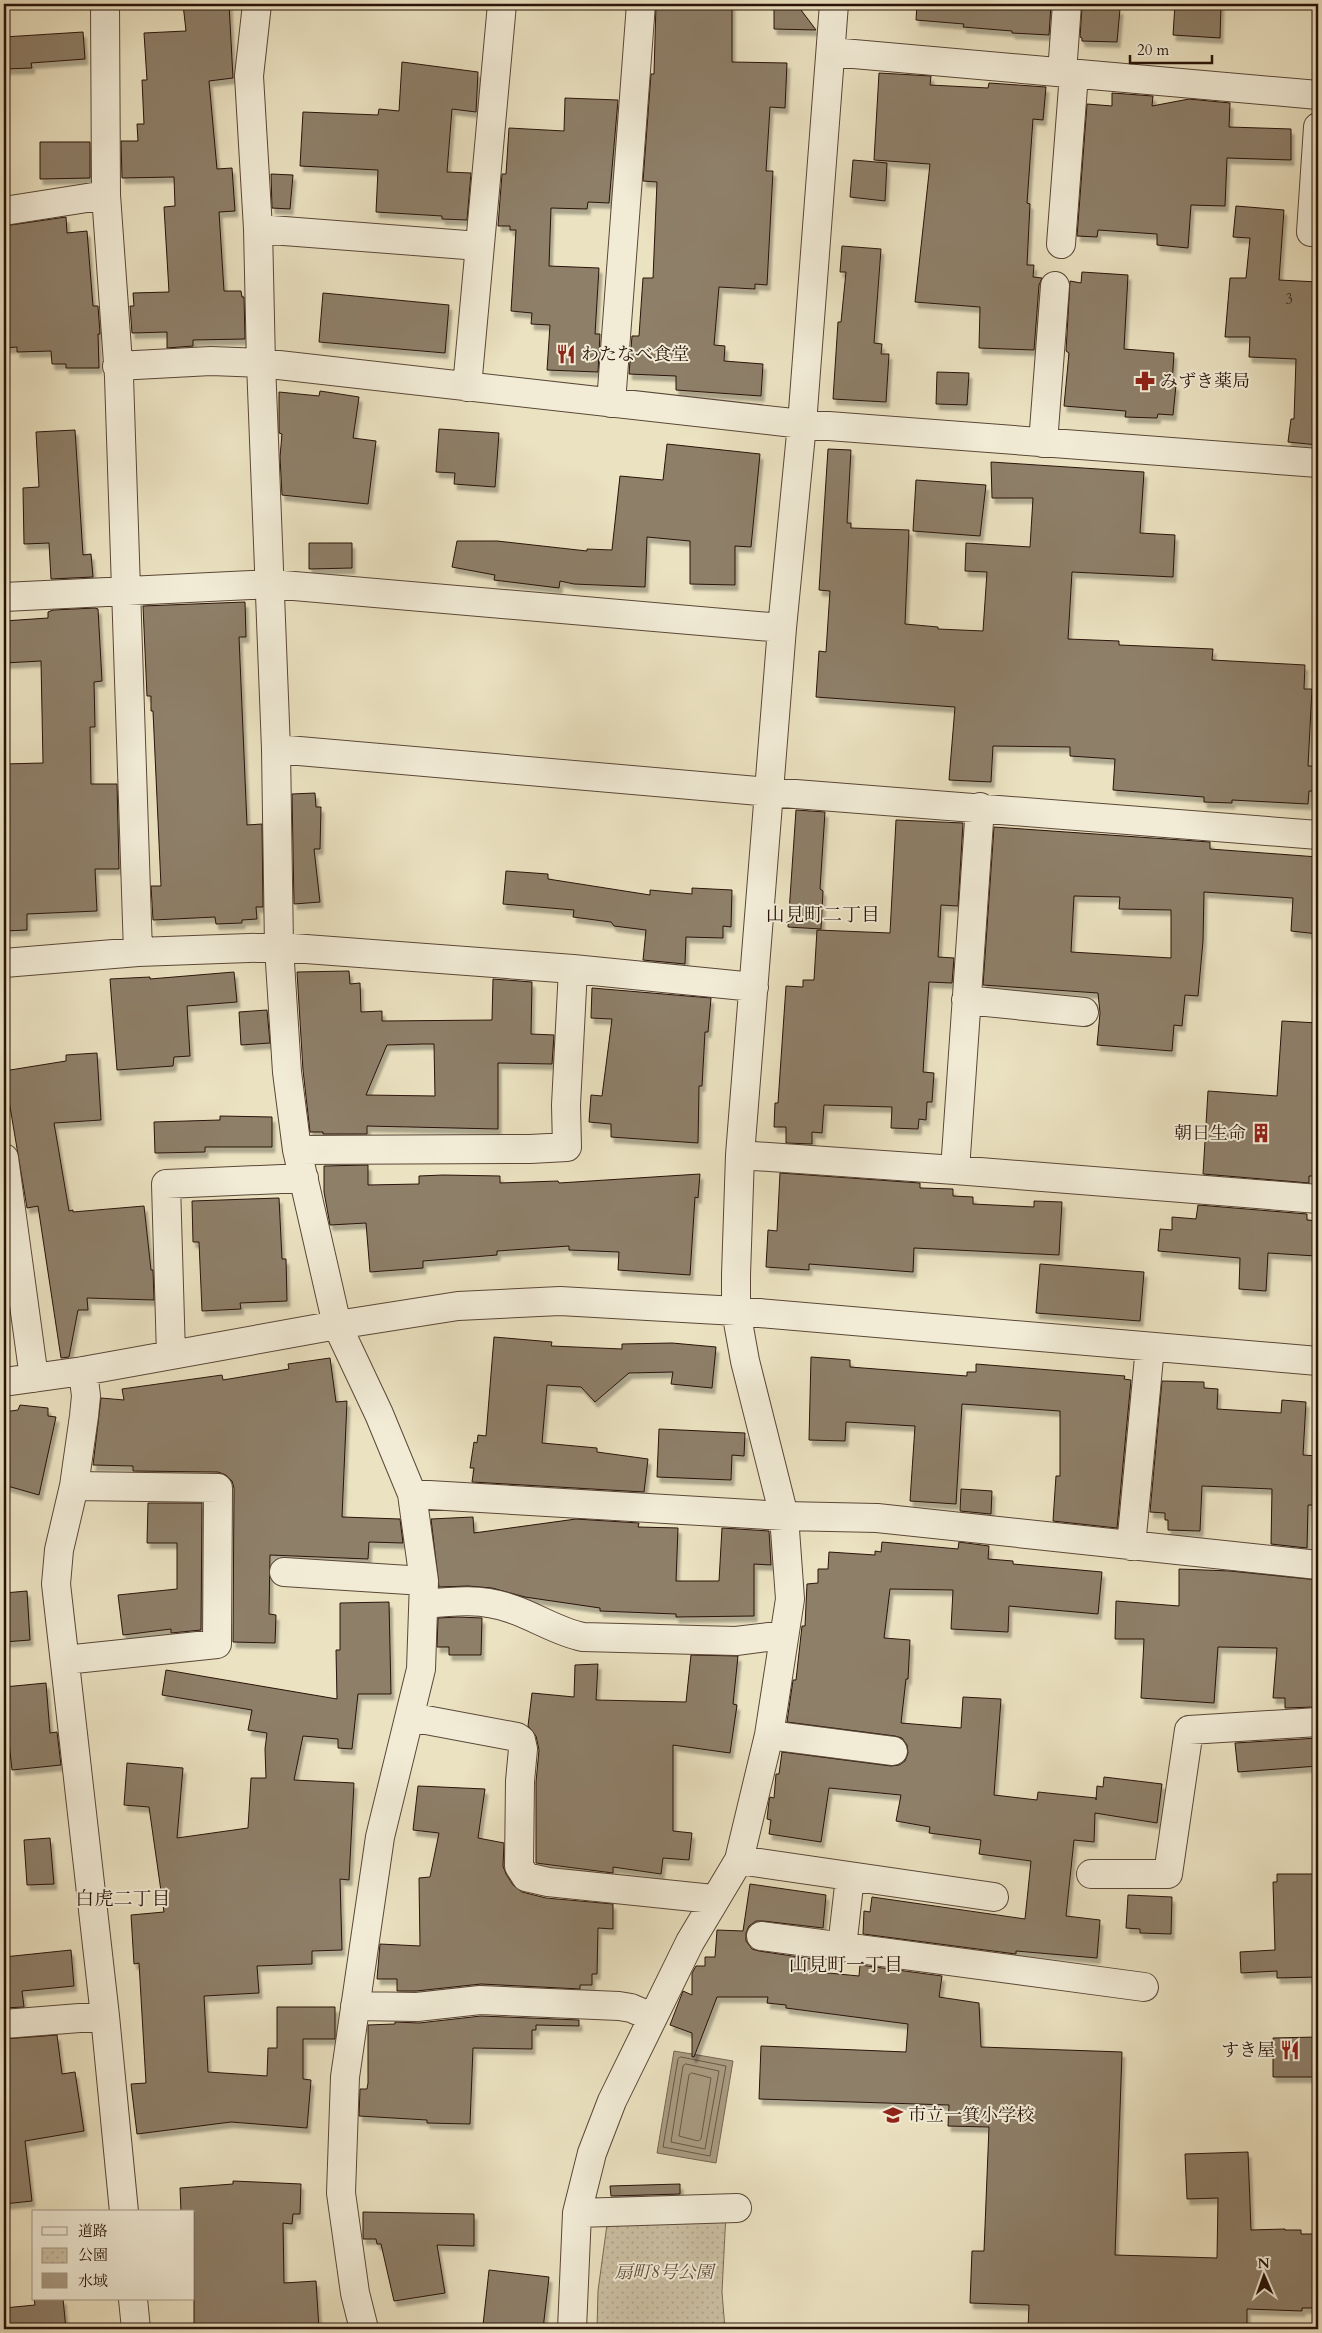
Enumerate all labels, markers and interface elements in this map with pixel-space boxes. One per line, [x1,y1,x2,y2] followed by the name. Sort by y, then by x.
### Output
[1130,32,1212,64] scale bar
[1137,40,1169,60] text: 20 m
[1285,289,1293,309] house number: 3
[581,342,689,367] place label: わたなべ食堂
[555,343,577,365] restaurant icon: わたなべ食堂
[1160,369,1250,394] place label: みずき薬局
[1134,370,1156,392] pharmacy icon: みずき薬局
[766,902,880,928] district label: 山見町二丁目
[1174,1121,1246,1146] place label: 朝日生命
[1250,1122,1272,1144] building icon: 朝日生命
[75,1886,171,1912] district label: 白虎二丁目
[789,1952,903,1978] district label: 山見町一丁目
[1221,2038,1275,2063] place label: すき屋
[1279,2039,1301,2061] restaurant icon: すき屋
[908,2103,1034,2128] place label: 市立一箕小学校
[882,2104,904,2126] school or university icon: 市立一箕小学校
[32,2210,195,2300] legend
[78,2221,108,2241] text: 道路
[78,2245,108,2265] text: 公園
[1240,2250,1290,2300] north arrow
[1257,2254,1270,2273] text: N
[614,2260,717,2285] park label: 扇町8号公園
[78,2271,108,2291] text: 水域

